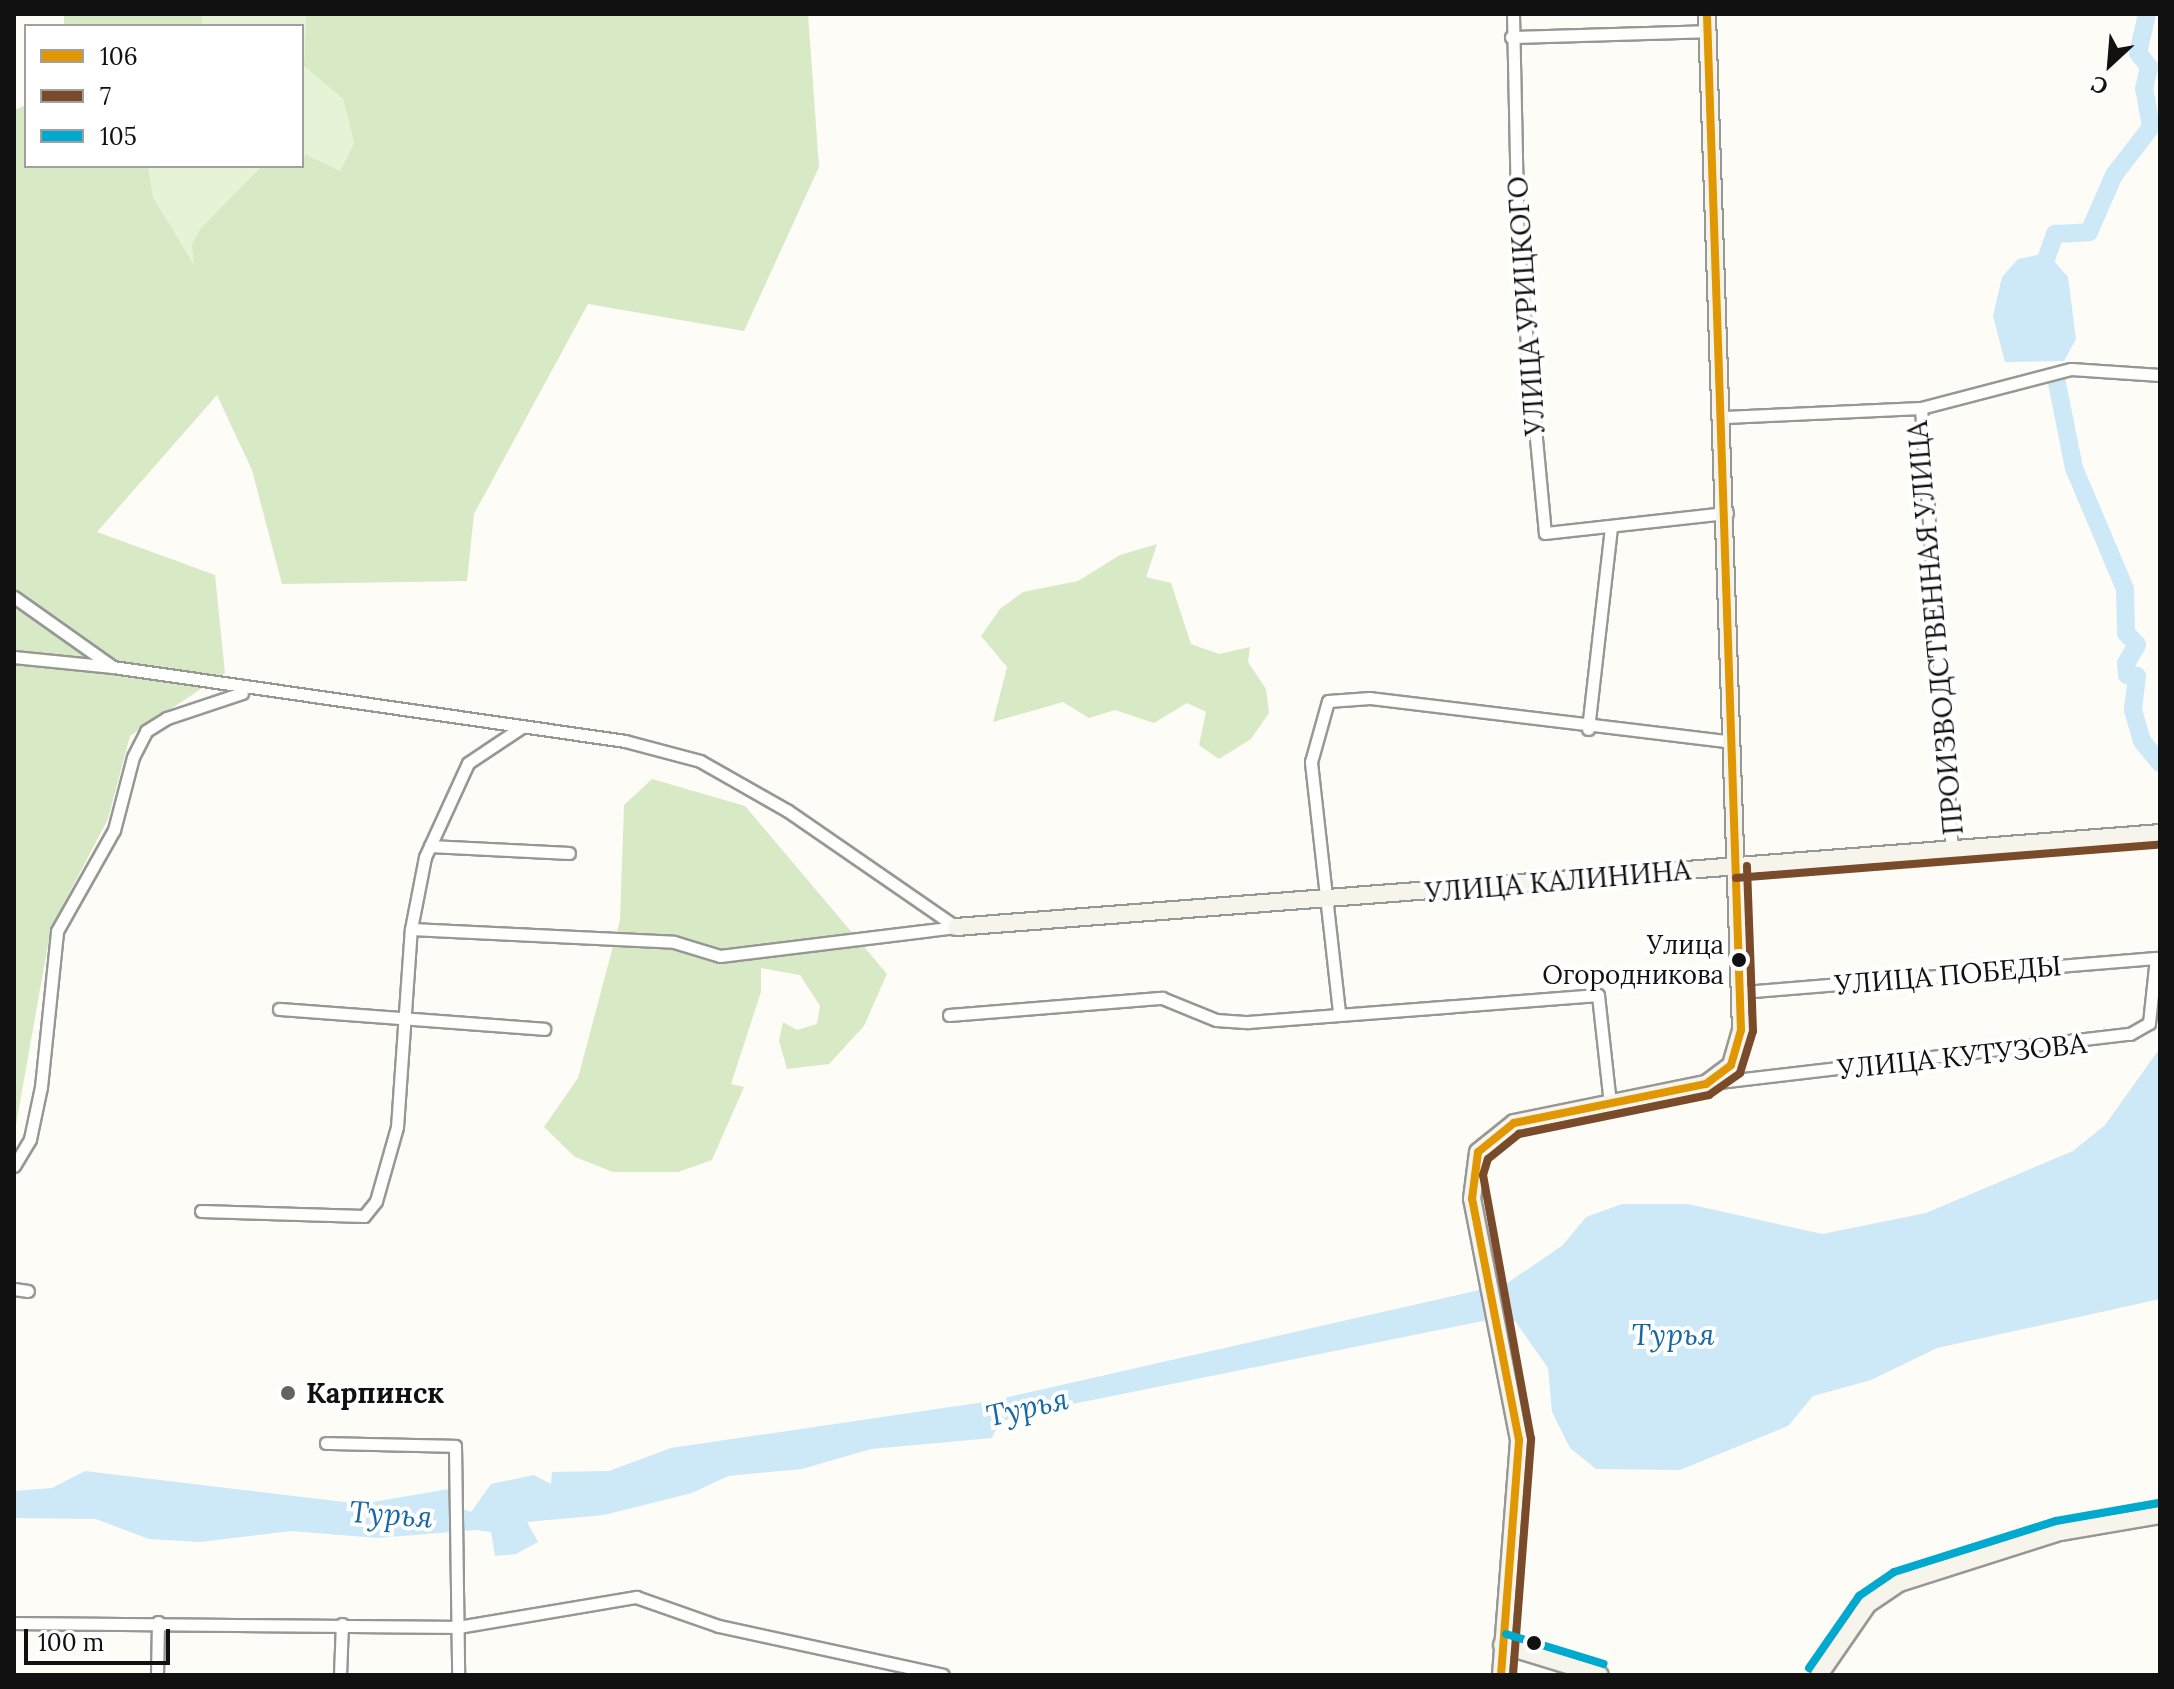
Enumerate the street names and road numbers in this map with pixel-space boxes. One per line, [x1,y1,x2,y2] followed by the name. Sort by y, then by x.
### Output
[1500,175,1552,437] street label: УЛИЦА УРИЦКОГО
[1900,420,1970,836] street label: ПРОИЗВОДСТВЕННАЯ УЛИЦА
[1424,853,1692,909] street label: УЛИЦА КАЛИНИНА
[1833,948,2063,1002] street label: УЛИЦА ПОБЕДЫ
[1836,1026,2088,1086] street label: УЛИЦА КУТУЗОВА

